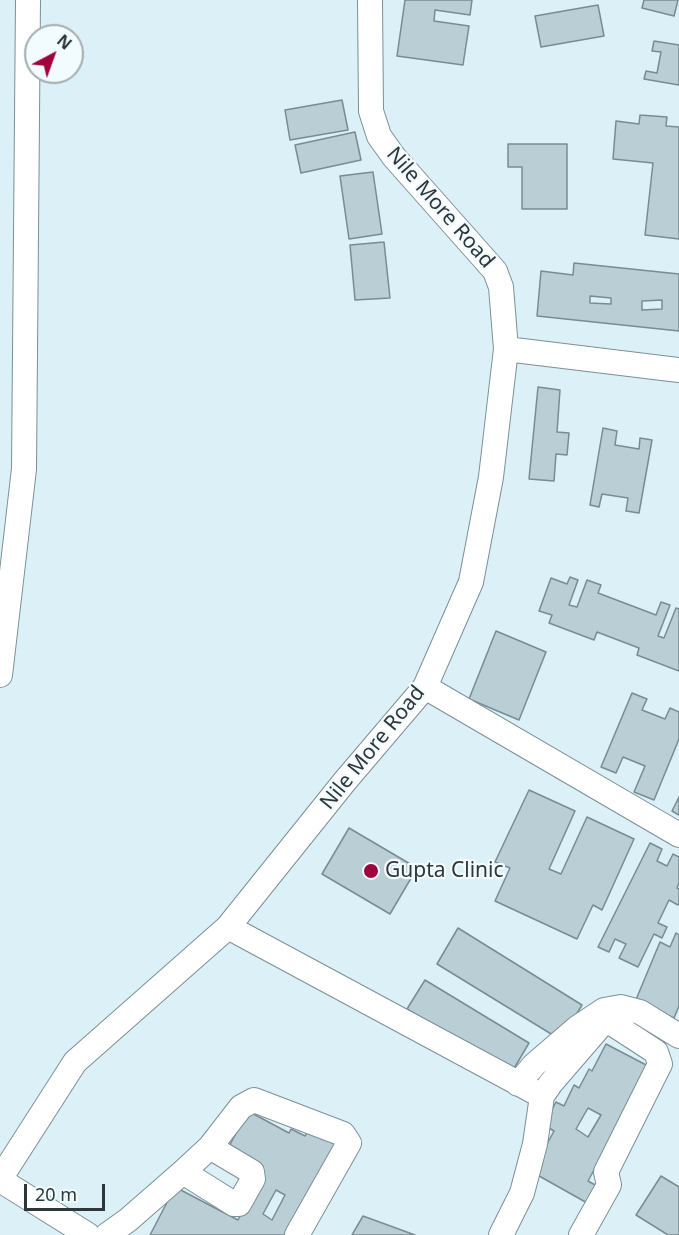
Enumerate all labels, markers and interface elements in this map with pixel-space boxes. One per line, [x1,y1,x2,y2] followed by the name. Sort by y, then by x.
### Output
[24,24,84,84] north arrow
[52,29,77,54] text: N
[381,142,499,274] street label: Nile More Road
[315,681,431,815] street label: Nile More Road
[385,858,504,884] place label: Gupta Clinic
[362,862,380,880] marker: Gupta Clinic
[27,1172,108,1210] scale bar
[35,1182,77,1206] text: 20 m

